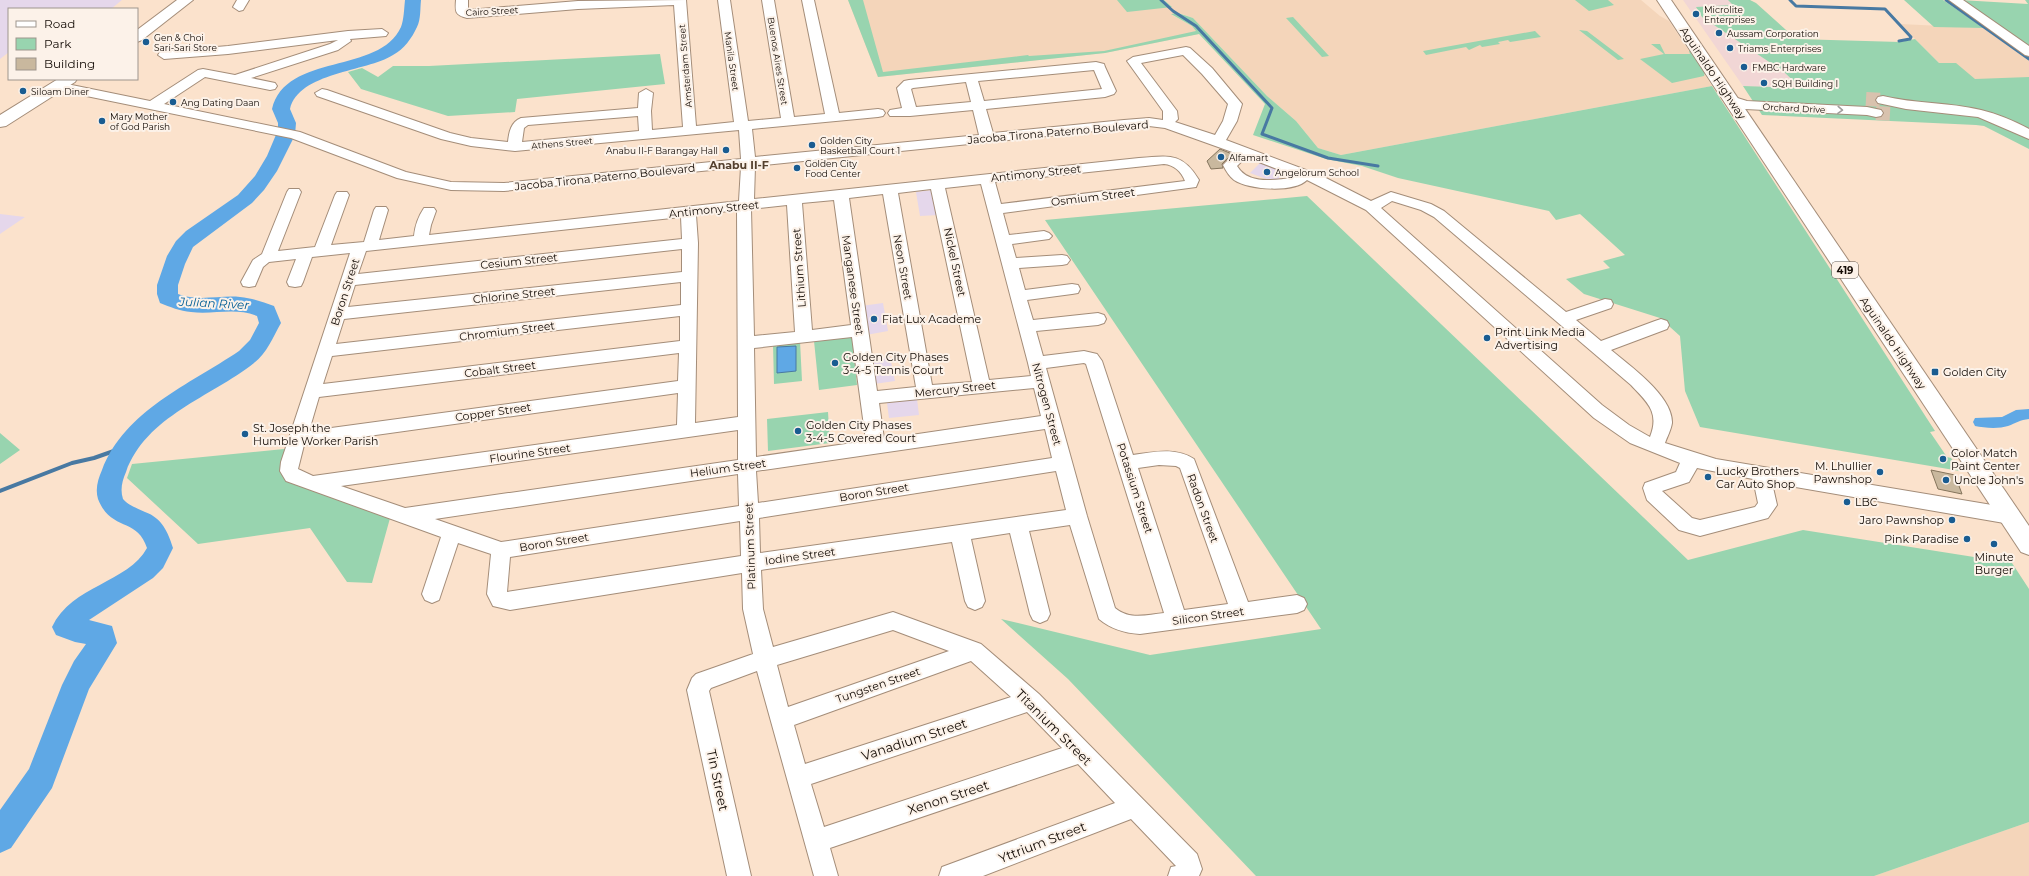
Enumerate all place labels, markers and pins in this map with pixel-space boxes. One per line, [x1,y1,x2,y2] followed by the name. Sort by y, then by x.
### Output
[1704,4,1755,25] place label: Microlite Enterprises
[1691,9,1701,19] marker: Microlite Enterprises
[1714,28,1724,38] marker: Aussam Corporation
[1727,28,1819,39] place label: Aussam Corporation
[154,32,217,53] place label: Gen & Choi Sari-Sari Store
[141,37,151,47] marker: Gen & Choi Sari-Sari Store
[1725,43,1735,53] marker: Triams Enterprises
[1738,43,1822,54] place label: Triams Enterprises
[1739,62,1749,72] marker: FMBC Hardware
[1752,62,1827,73] place label: FMBC Hardware
[1759,78,1769,88] marker: SQH Building I
[1772,78,1838,89] place label: SQH Building I
[18,86,28,96] marker: Siloam Diner
[31,86,90,97] place label: Siloam Diner
[168,97,178,107] marker: Ang Dating Daan
[181,97,260,108] place label: Ang Dating Daan
[110,111,170,132] place label: Mary Mother of God Parish
[97,116,107,126] marker: Mary Mother of God Parish
[820,135,900,156] place label: Golden City Basketball Court 1
[807,140,817,150] marker: Golden City Basketball Court 1
[606,145,718,156] place label: Anabu II-F Barangay Hall
[721,145,731,155] marker: Anabu II-F Barangay Hall
[1216,152,1226,162] marker: Alfamart
[1229,152,1269,163] place label: Alfamart
[805,158,861,179] place label: Golden City Food Center
[792,163,802,173] marker: Golden City Food Center
[1262,167,1272,177] marker: Angelorum School
[1275,167,1359,178] place label: Angelorum School
[882,312,982,326] place label: Fiat Lux Academe
[869,314,879,324] marker: Fiat Lux Academe
[1495,325,1585,352] place label: Print Link Media Advertising
[1482,333,1492,343] marker: Print Link Media Advertising
[843,350,949,377] place label: Golden City Phases 3-4-5 Tennis Court
[830,358,840,368] marker: Golden City Phases 3-4-5 Tennis Court
[1943,365,2007,379] place label: Golden City
[1930,367,1940,377] marker: Golden City
[806,418,917,445] place label: Golden City Phases 3-4-5 Covered Court
[253,421,378,448] place label: St. Joseph the Humble Worker Parish
[793,426,803,436] marker: Golden City Phases 3-4-5 Covered Court
[240,429,250,439] marker: St. Joseph the Humble Worker Parish
[1951,446,2020,473] place label: Color Match Paint Center
[1938,454,1948,464] marker: Color Match Paint Center
[1814,459,1872,486] place label: M. Lhullier Pawnshop
[1716,464,1799,491] place label: Lucky Brothers Car Auto Shop
[1875,467,1885,477] marker: M. Lhullier Pawnshop
[1703,472,1713,482] marker: Lucky Brothers Car Auto Shop
[1954,473,2024,487] place label: Uncle John's
[1941,475,1951,485] marker: Uncle John's
[1855,495,1878,509] place label: LBC
[1842,497,1852,507] marker: LBC
[1859,513,1944,527] place label: Jaro Pawnshop
[1947,515,1957,525] marker: Jaro Pawnshop
[1884,532,1959,546] place label: Pink Paradise
[1962,534,1972,544] marker: Pink Paradise
[1989,539,1999,549] marker: Minute Burger
[1974,550,2014,577] place label: Minute Burger

